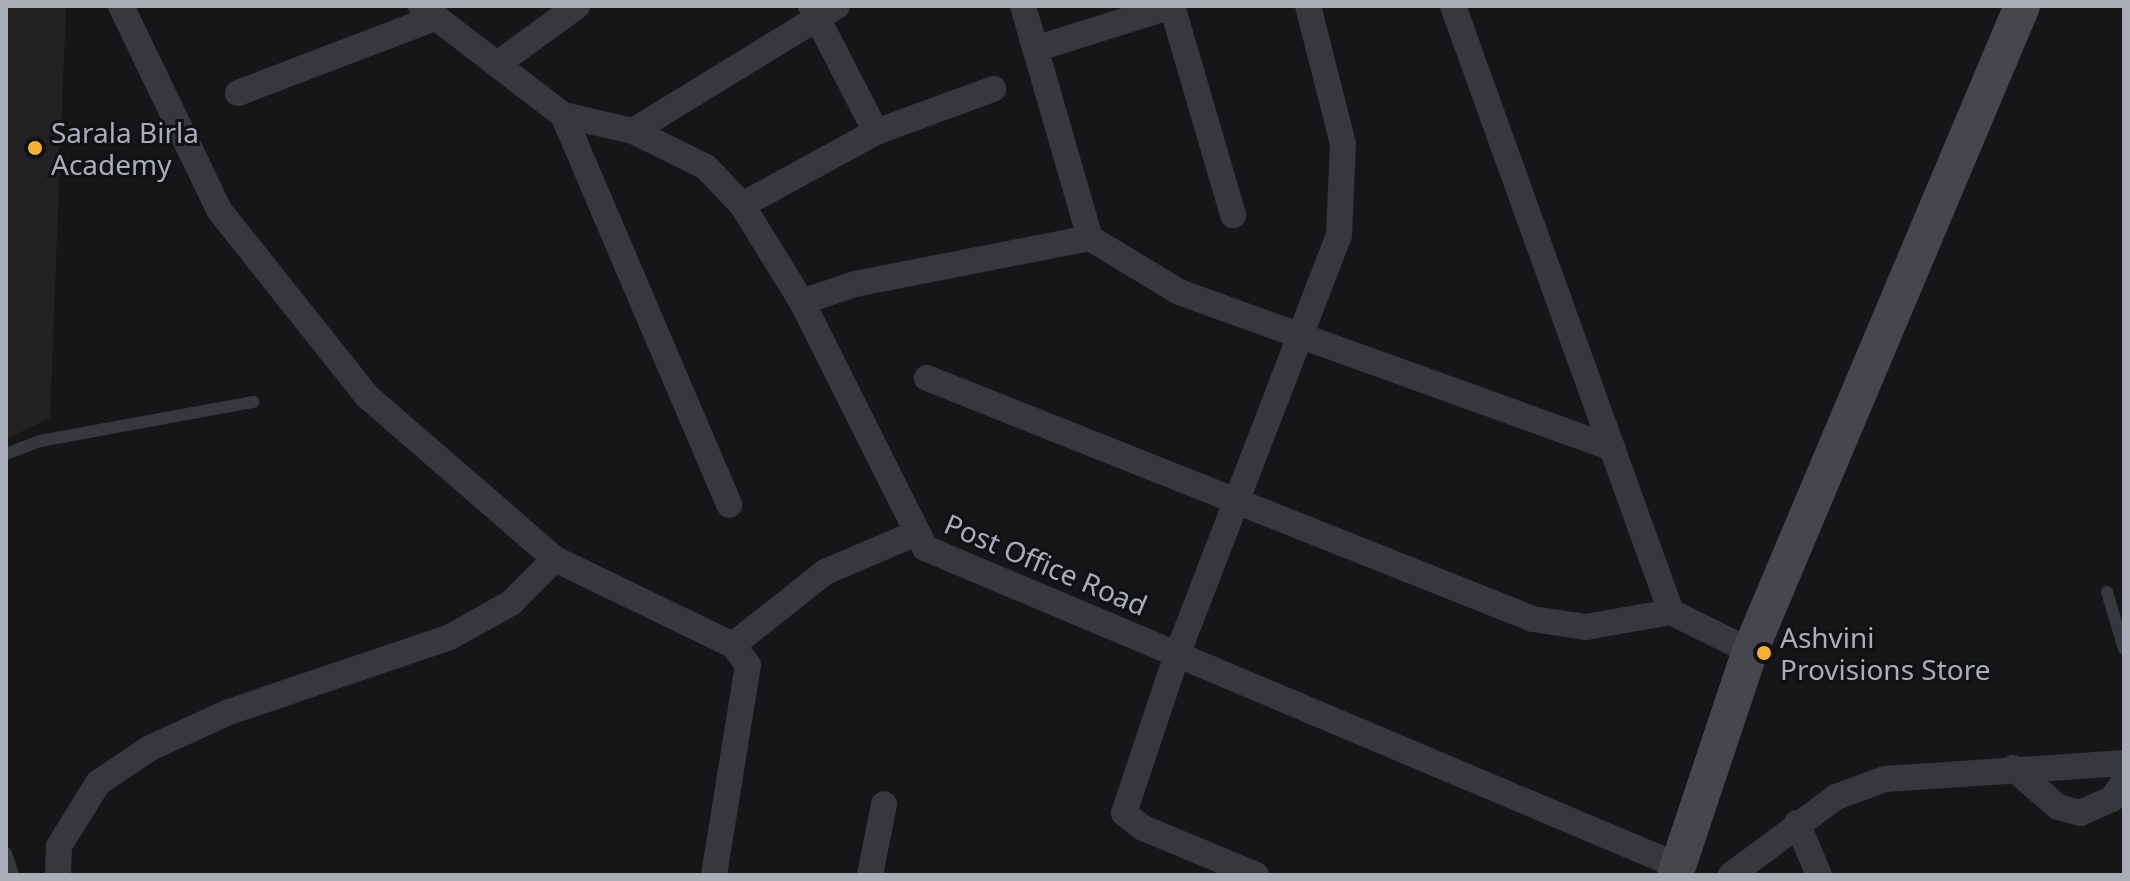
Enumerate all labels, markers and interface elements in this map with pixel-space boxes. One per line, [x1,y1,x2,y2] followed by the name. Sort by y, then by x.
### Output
[51,115,199,181] place label: Sarala Birla Academy
[26,139,44,157] marker: Sarala Birla Academy
[940,506,1152,622] street label: Post Office Road
[1780,620,1991,686] place label: Ashvini Provisions Store
[1755,644,1773,662] marker: Ashvini Provisions Store

